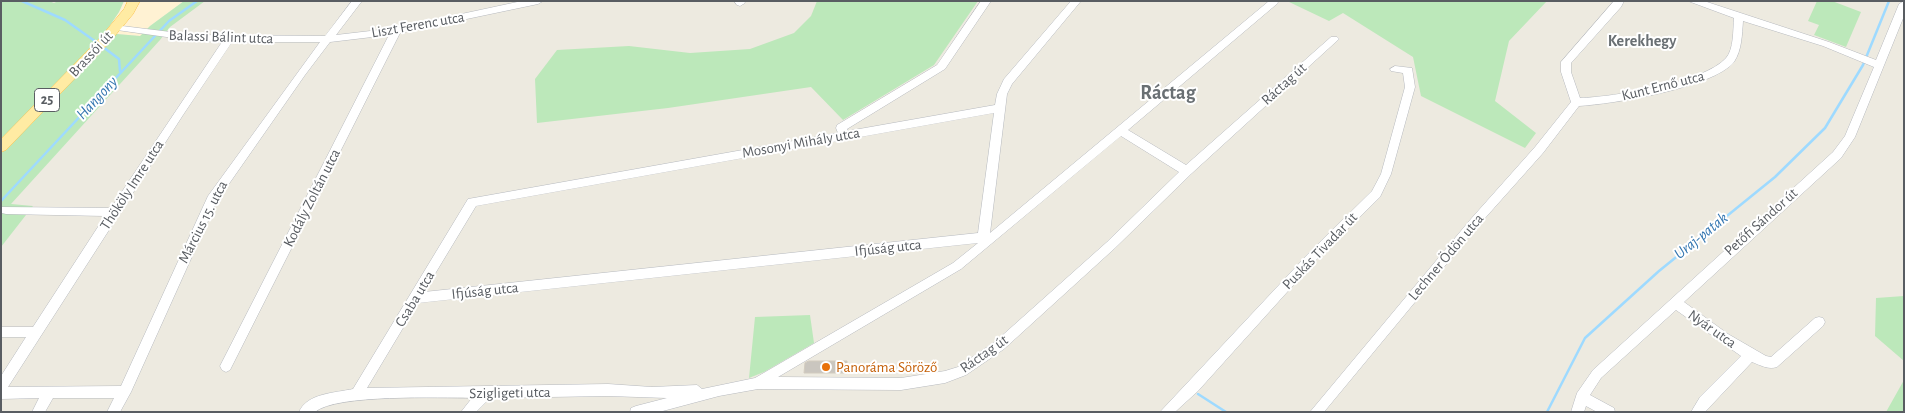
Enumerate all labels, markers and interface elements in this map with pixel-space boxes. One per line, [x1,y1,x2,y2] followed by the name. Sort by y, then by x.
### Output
[370,8,466,42] street label: Liszt Ferenc utca
[168,26,274,48] street label: Balassi Bálint utca
[65,27,117,81] street label: Brassói út
[1608,31,1676,51] district label: Kerekhegy
[1258,59,1310,109] street label: Ráctag út
[1620,67,1706,105] street label: Kunt Ernő utca
[72,72,122,124] water label: Hangony
[1140,81,1196,105] district label: Ráctag
[34,88,60,112] road number: 25
[741,124,861,162] street label: Mosonyi Mihály utca
[96,137,168,233] street label: Thököly Imre utca
[280,146,344,250] street label: Kodály Zoltán utca
[174,178,232,266] street label: Március 15. utca
[1721,184,1801,260] street label: Petőfi Sándor út
[1279,209,1361,293] street label: Puskás Tivadar út
[1670,209,1732,263] water label: Uraj-patak
[1404,210,1488,304] street label: Lechner Ödön utca
[854,236,922,260] street label: Ifjúság utca
[391,268,439,330] street label: Csaba utca
[451,279,519,303] street label: Ifjúság utca
[1684,306,1740,352] street label: Nyár utca
[956,331,1012,377] street label: Ráctag út
[836,358,937,376] place label: Panoráma Söröző
[820,361,832,373] marker: Panoráma Söröző
[469,383,551,403] street label: Szigligeti utca

